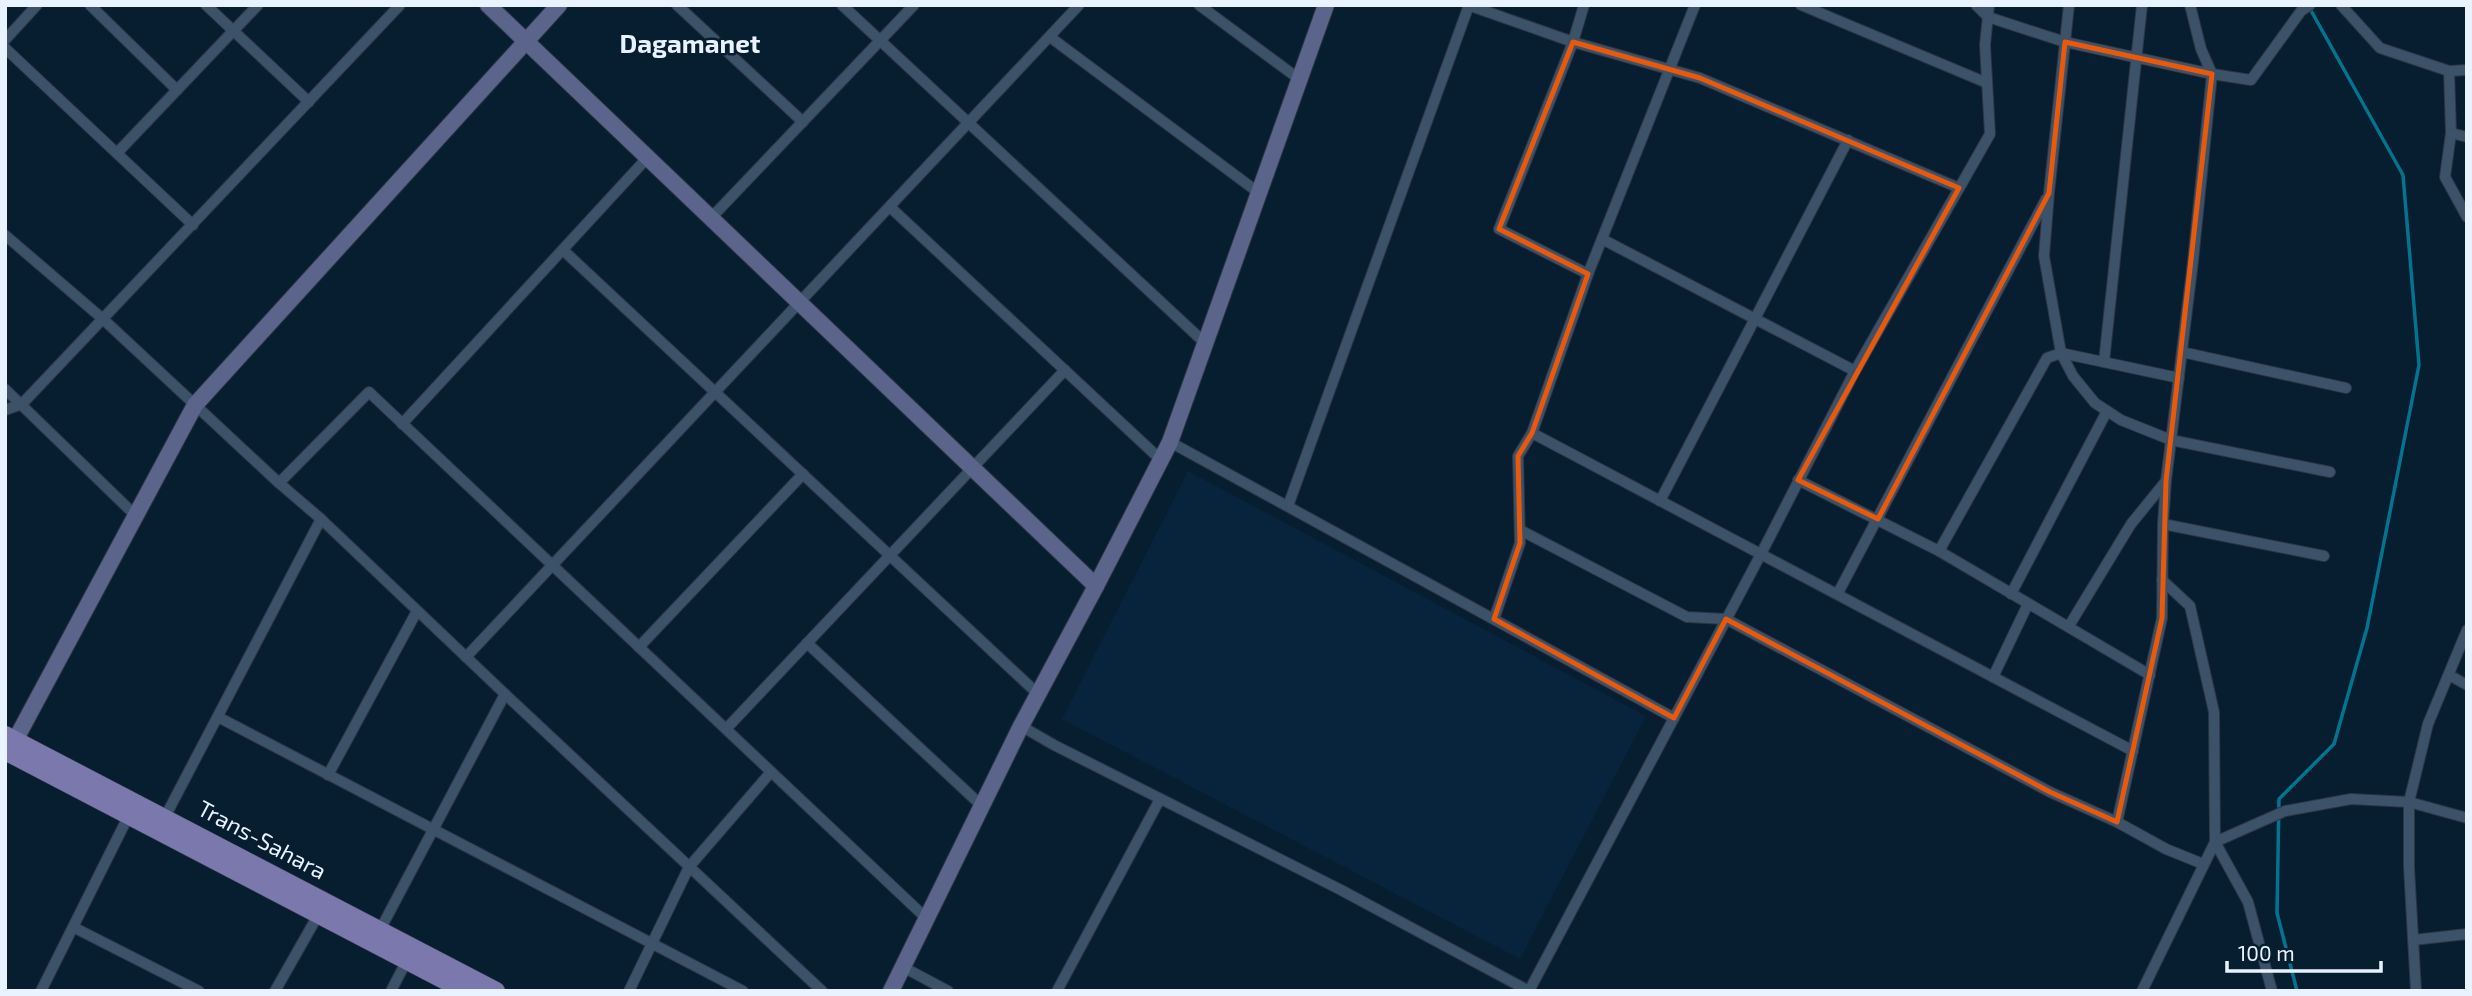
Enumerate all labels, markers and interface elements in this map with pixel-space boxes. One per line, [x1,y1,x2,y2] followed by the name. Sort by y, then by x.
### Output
[619,27,761,58] district label: Dagamanet
[193,794,332,885] street label: Trans-Sahara
[2227,930,2381,974] scale bar
[2238,940,2295,965] text: 100 m

